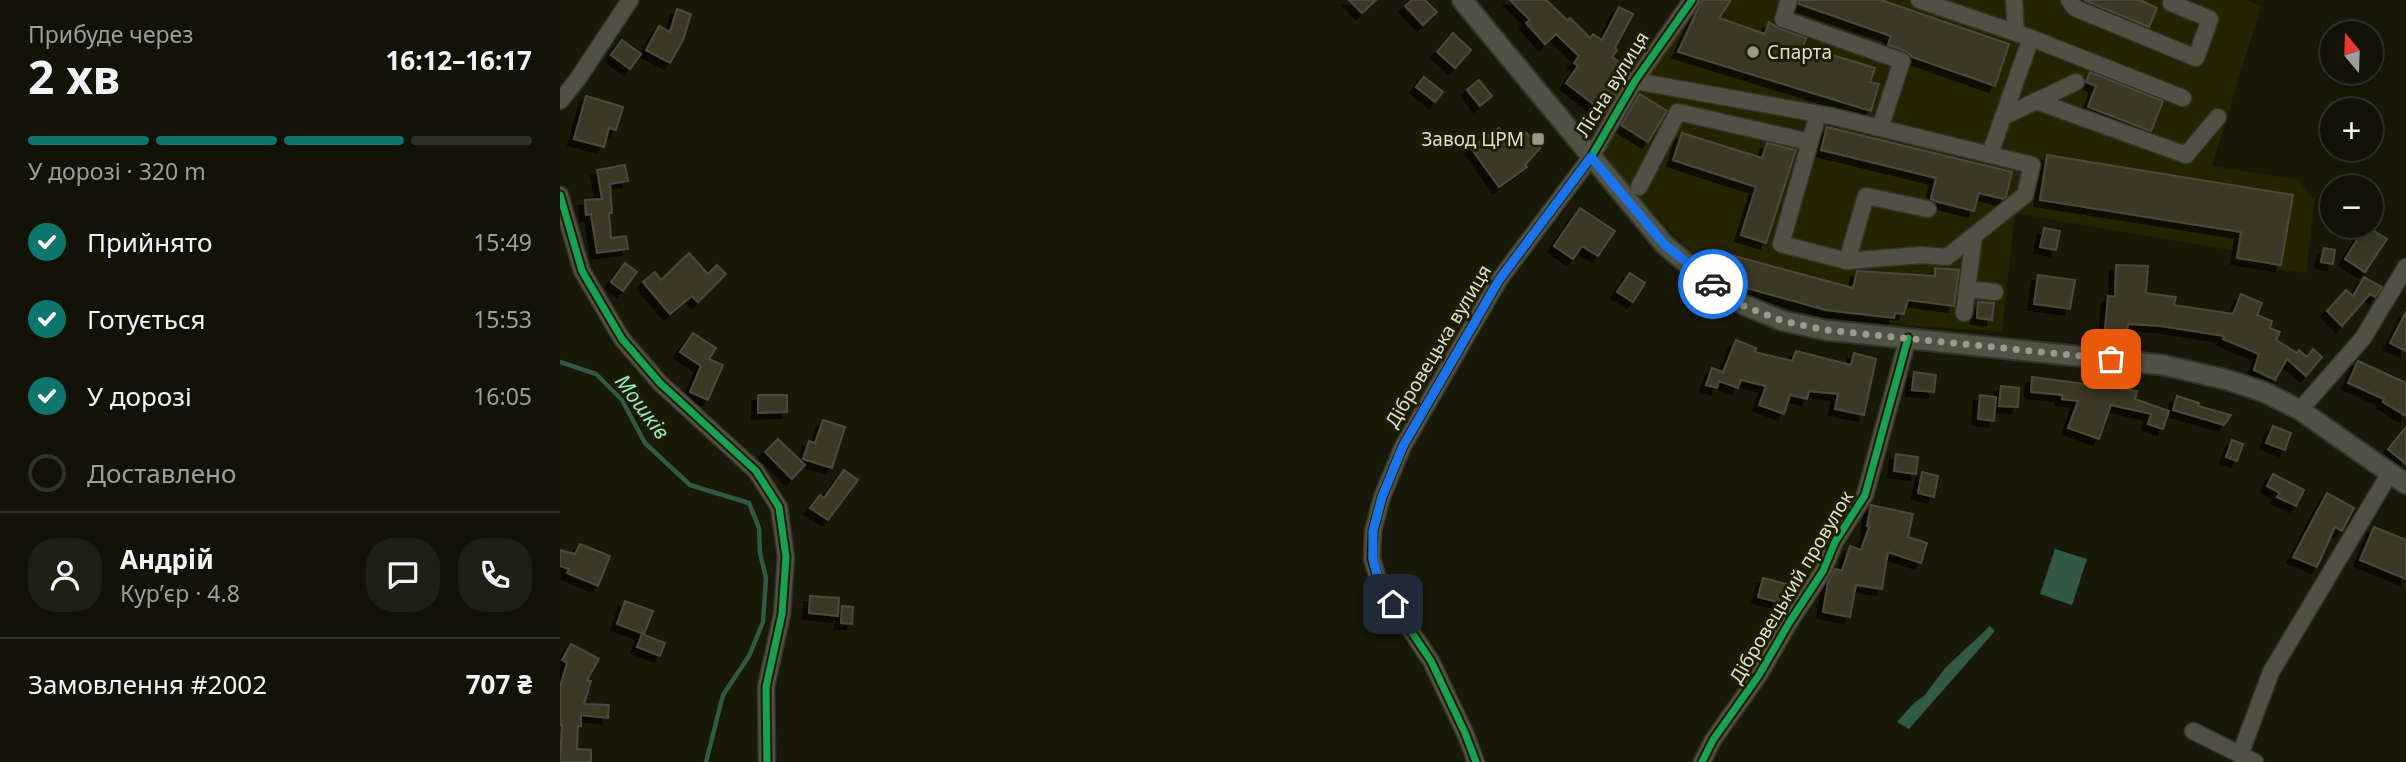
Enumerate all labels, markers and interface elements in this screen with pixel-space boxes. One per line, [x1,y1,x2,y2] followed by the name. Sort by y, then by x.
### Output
[28,18,193,50] text: Прибуде через
[2320,21,2384,84] north arrow
[2320,21,2383,238] map controls
[1569,26,1655,142] street label: Лісна вулиця
[1767,39,1832,65] place label: Спарта
[385,42,532,78] text: 16:12–16:17
[1745,44,1761,60] marker: Спарта
[28,45,120,107] text: 2 хв
[2320,98,2383,161] button: +
[1421,126,1524,152] place label: Завод ЦРМ
[1530,131,1546,147] marker: Завод ЦРМ
[28,155,206,187] text: У дорозі · 320 m
[2320,175,2383,238] button: −
[28,223,66,261] icon: check
[87,224,212,260] text: Прийнято
[473,226,532,258] text: 15:49
[1678,249,1748,319] courier
[1379,260,1497,432] street label: Дібровецька вулиця
[1694,265,1732,303] icon: car
[28,300,66,338] icon: check
[87,301,206,337] text: Готується
[473,303,532,335] text: 15:53
[2081,329,2141,389] pin
[2092,340,2130,378] icon: bag
[609,368,676,445] water label: Мошків
[28,377,66,415] icon: check
[87,378,192,414] text: У дорозі
[473,380,532,412] text: 16:05
[87,455,236,491] text: Доставлено
[1723,486,1859,688] street label: Дібровецький провулок
[28,538,102,612] button: person
[366,538,440,612] button: chat
[458,538,532,612] button: phone
[120,541,214,577] text: Андрій
[1363,574,1423,634] pin
[120,577,240,609] text: Кур’єр · 4.8
[1374,585,1412,623] icon: home
[28,666,267,702] text: Замовлення #2002
[466,666,532,702] text: 707 ₴

